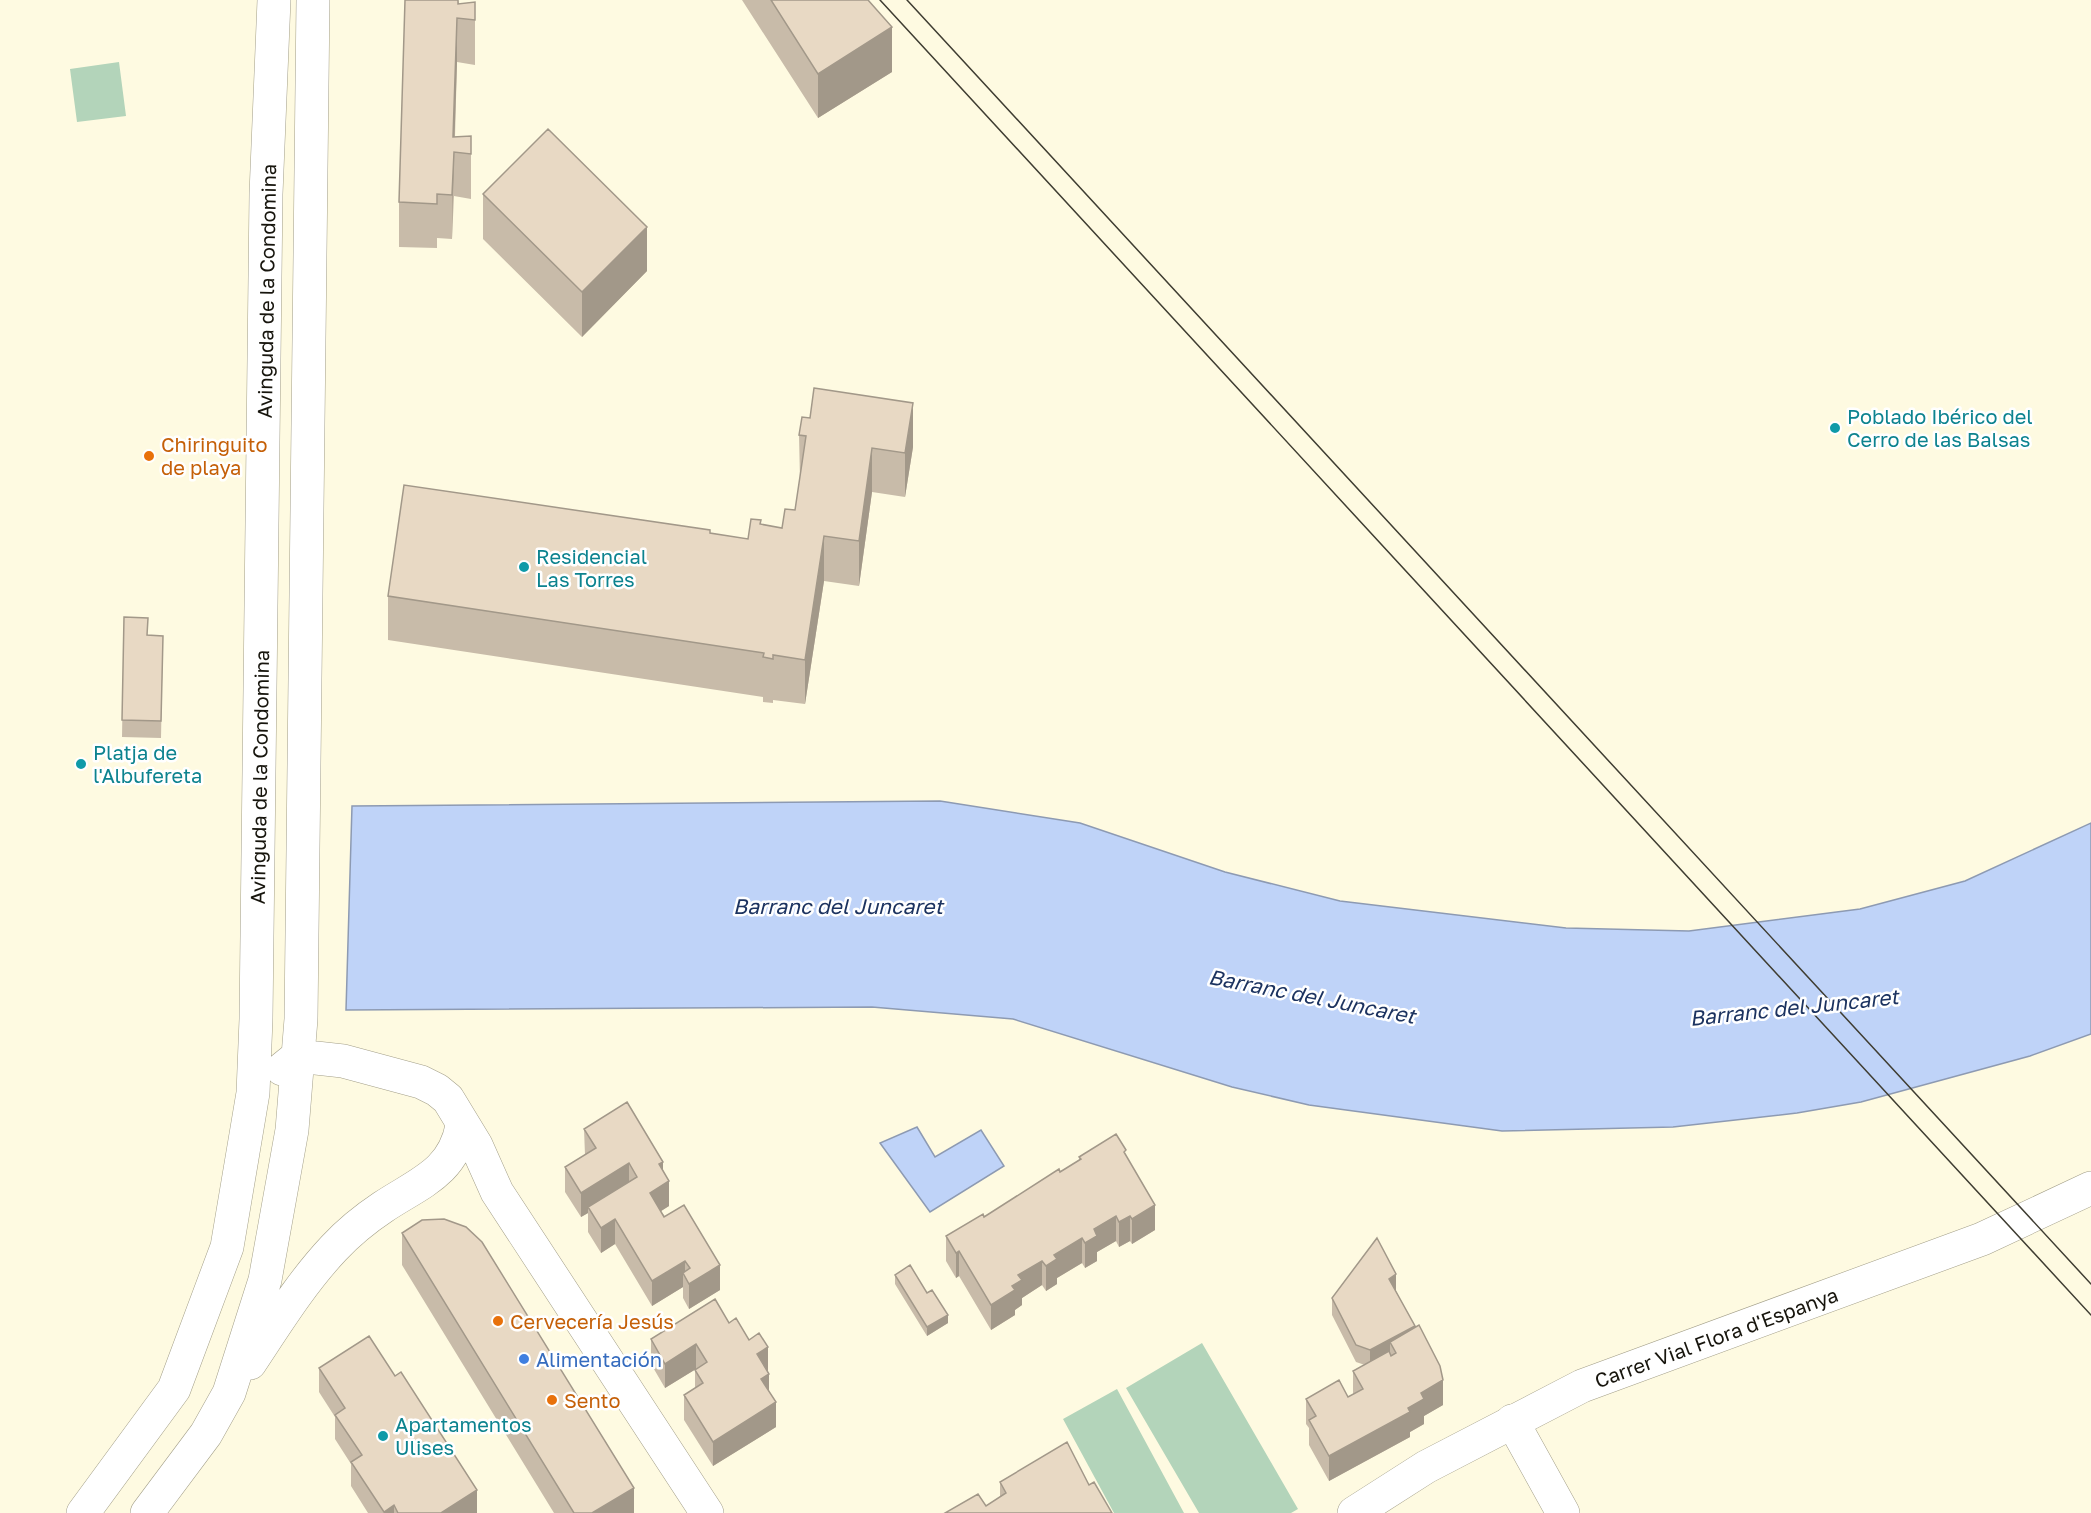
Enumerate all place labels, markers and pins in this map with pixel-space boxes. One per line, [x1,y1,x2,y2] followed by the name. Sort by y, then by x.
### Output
[1847,404,2033,451] place label: Poblado Ibérico del Cerro de las Balsas
[1828,421,1842,435] marker: Poblado Ibérico del Cerro de las Balsas
[161,432,267,479] place label: Chiringuito de playa
[142,449,156,463] marker: Chiringuito de playa
[536,544,647,591] place label: Residencial Las Torres
[517,560,531,574] marker: Residencial Las Torres
[93,740,202,787] place label: Platja de l'Albufereta
[74,757,88,771] marker: Platja de l'Albufereta
[510,1309,674,1333] place label: Cervecería Jesús
[491,1314,505,1328] marker: Cervecería Jesús
[536,1347,662,1371] place label: Alimentación
[517,1352,531,1366] marker: Alimentación
[564,1388,621,1412] place label: Sento
[545,1393,559,1407] marker: Sento
[395,1412,532,1459] place label: Apartamentos Ulises
[376,1429,390,1443] marker: Apartamentos Ulises

